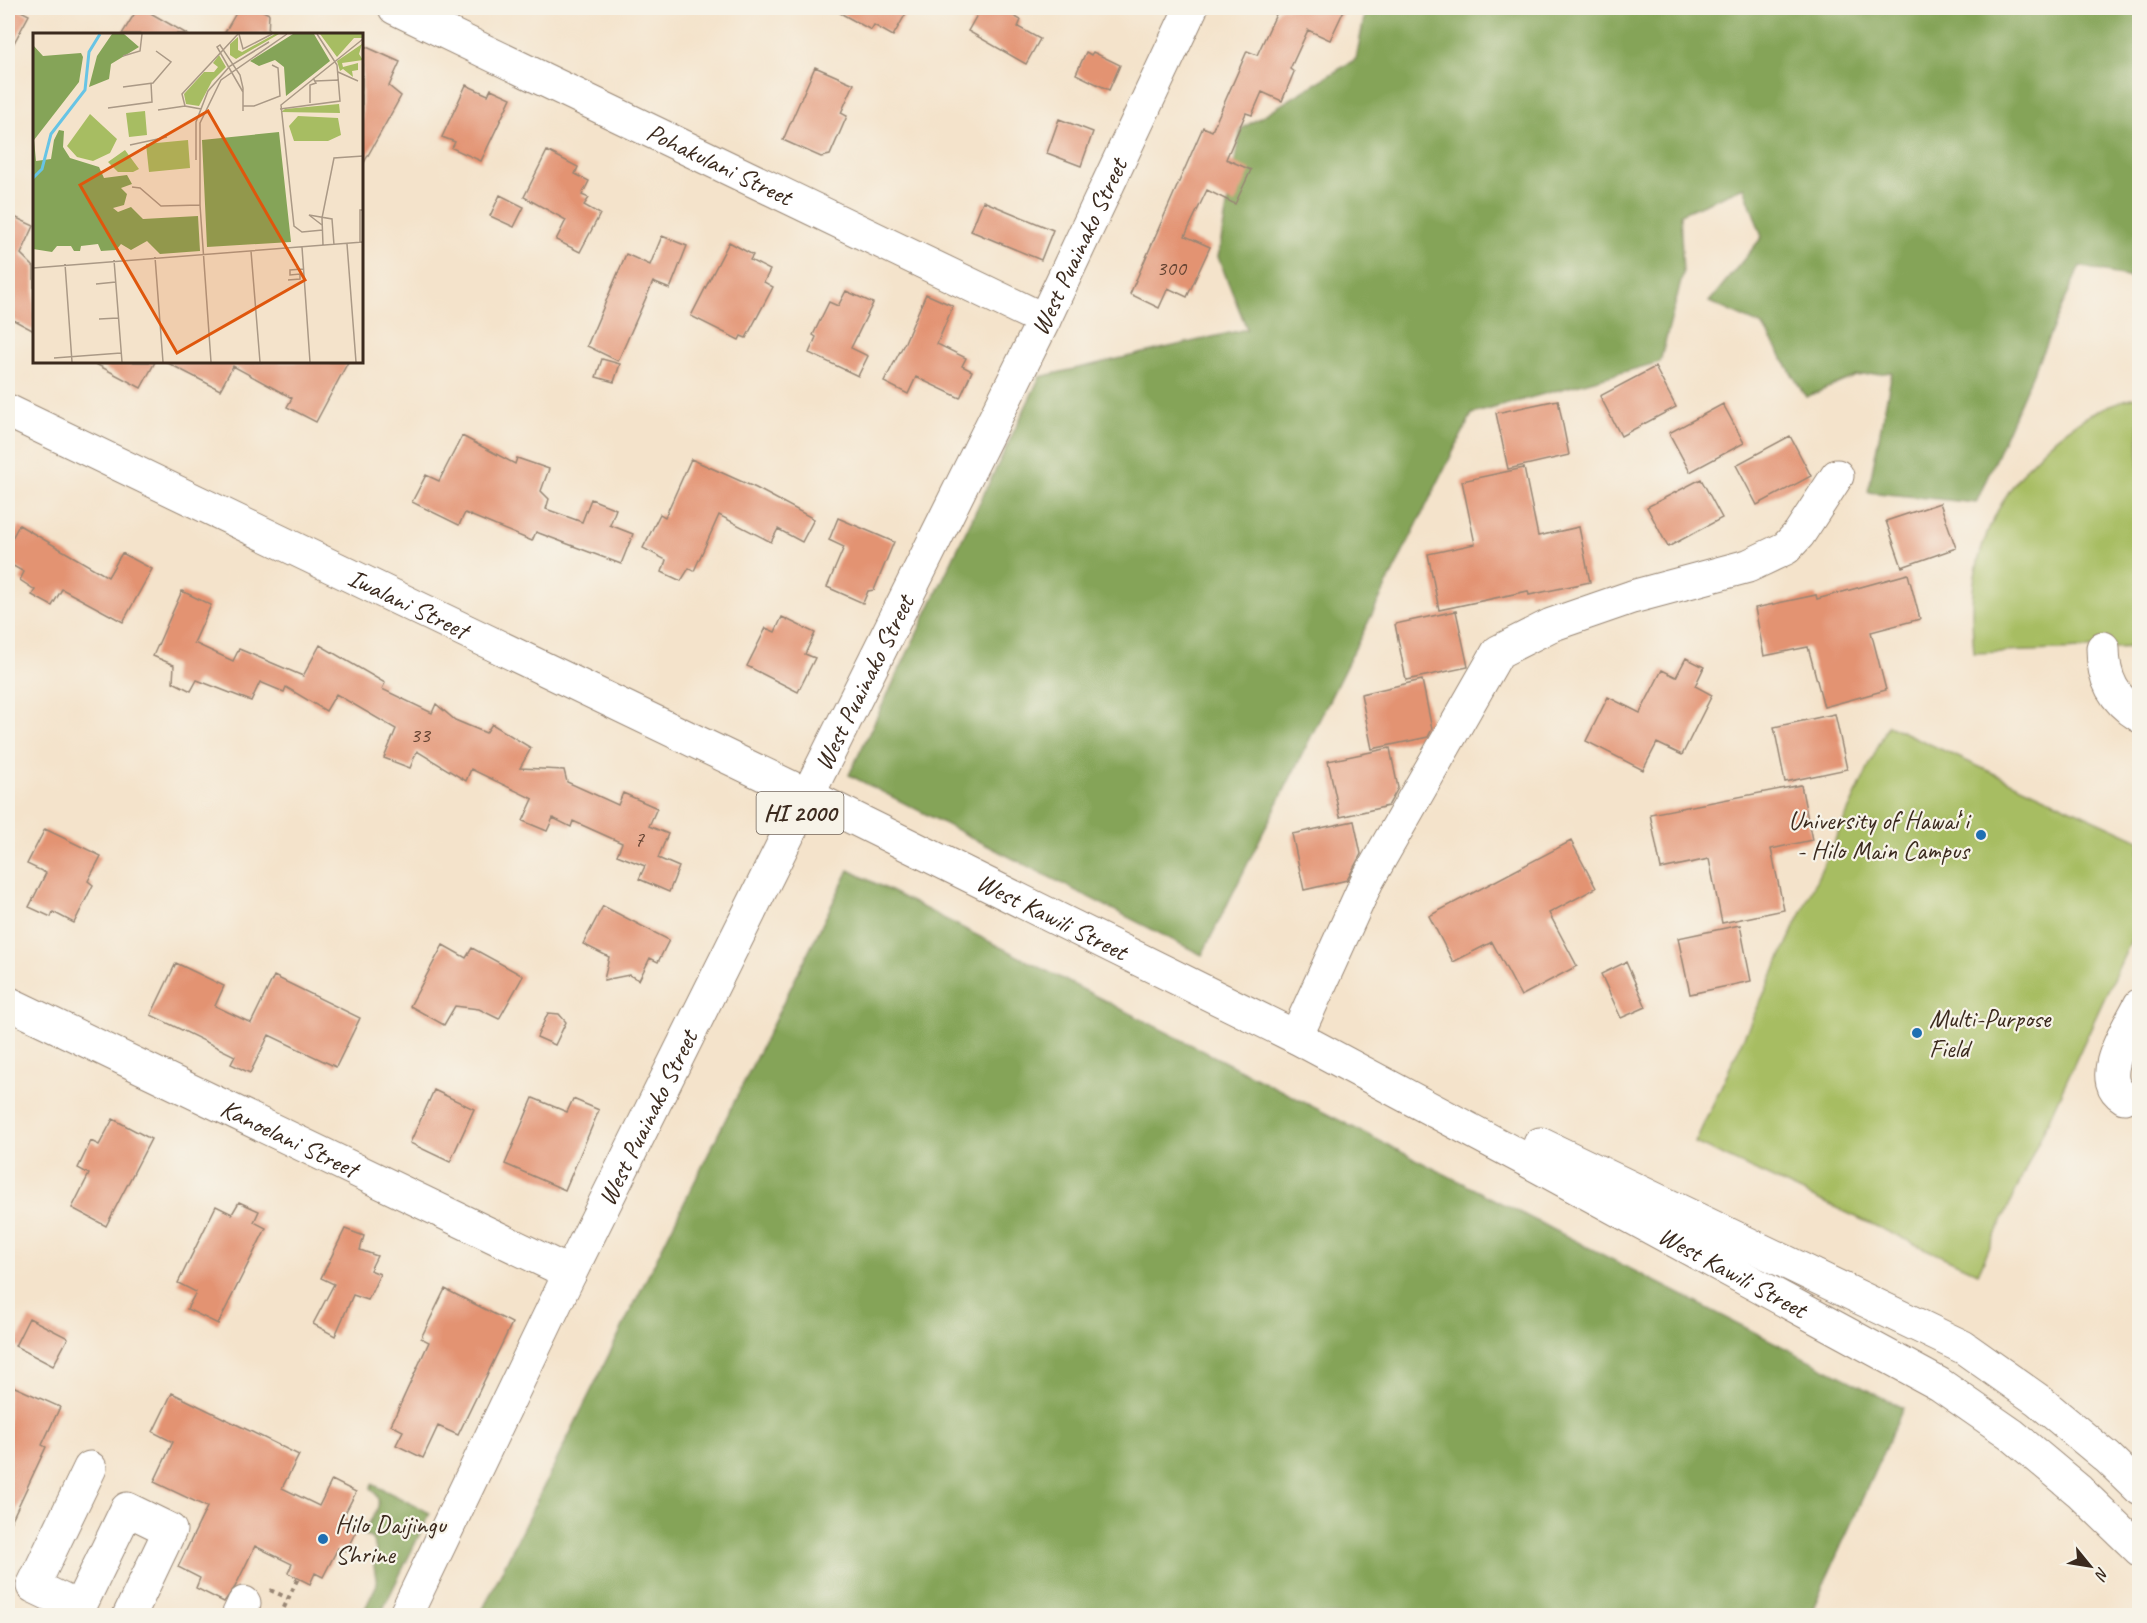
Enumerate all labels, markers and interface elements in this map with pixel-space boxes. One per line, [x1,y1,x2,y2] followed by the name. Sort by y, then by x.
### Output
[33,33,363,363] inset map
[642,115,799,214] street label: Pohakulani Street
[1023,151,1135,341] street label: West Puainako Street
[1156,254,1188,282] house number: 300
[343,561,476,648] street label: Iwalani Street
[806,587,922,776] street label: West Puainako Street
[410,721,432,749] house number: 33
[756,792,844,834] road number: HI 2000
[1788,804,1972,867] place label: University of Hawaiʻi - Hilo Main Campus
[634,825,645,853] house number: 7
[1974,828,1988,842] marker: University of Hawaiʻi - Hilo Main Campus
[971,865,1135,968] street label: West Kawili Street
[1929,1002,2052,1065] place label: Multi-Purpose Field
[590,1023,706,1211] street label: West Puainako Street
[1910,1026,1924,1040] marker: Multi-Purpose Field
[215,1091,366,1186] street label: Kanoelani Street
[1653,1218,1815,1327] street label: West Kawili Street
[335,1508,447,1571] place label: Hilo Daijingu Shrine
[316,1532,330,1546] marker: Hilo Daijingu Shrine
[2060,1536,2120,1596] north arrow
[2089,1564,2113,1585] text: N

